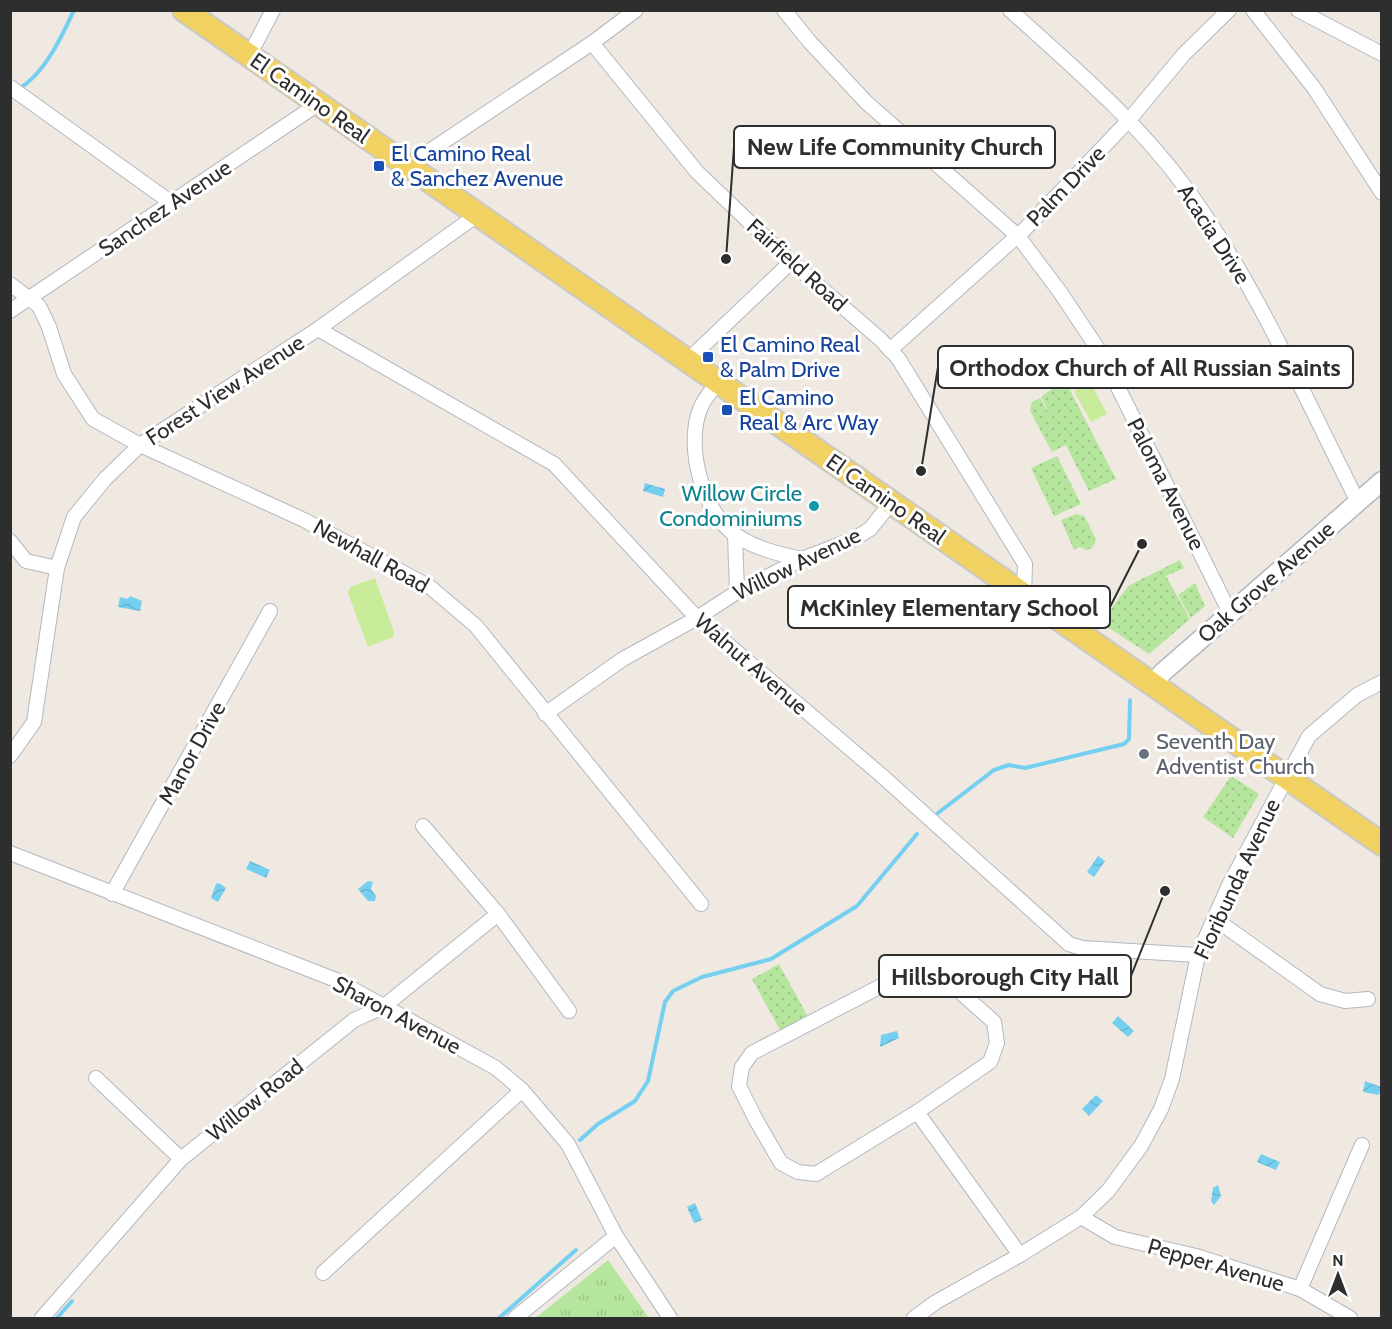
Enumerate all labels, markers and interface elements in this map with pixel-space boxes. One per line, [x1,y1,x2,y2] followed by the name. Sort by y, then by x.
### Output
[245,47,376,150] street label: El Camino Real
[734,126,1055,168] callout: New Life Community Church
[747,132,1043,161] text: New Life Community Church
[391,140,563,192] place label: El Camino Real & Sanchez Avenue
[1021,140,1111,232] street label: Palm Drive
[94,154,236,262] street label: Sanchez Avenue
[372,159,386,173] marker: El Camino Real & Sanchez Avenue
[1172,179,1256,289] street label: Acacia Drive
[741,213,853,317] street label: Fairfield Road
[141,329,309,451] street label: Forest View Avenue
[720,331,860,383] place label: El Camino Real & Palm Drive
[938,346,1353,388] callout: Orthodox Church of All Russian Saints
[701,350,715,364] marker: El Camino Real & Palm Drive
[949,353,1341,382] text: Orthodox Church of All Russian Saints
[739,384,879,436] place label: El Camino Real & Arc Way
[720,403,734,417] marker: El Camino Real & Arc Way
[1121,413,1211,555] street label: Paloma Avenue
[821,448,952,551] street label: El Camino Real
[659,480,802,532] place label: Willow Circle Condominiums
[807,499,821,513] marker: Willow Circle Condominiums
[309,513,433,599] street label: Newhall Road
[1192,515,1340,649] street label: Oak Grove Avenue
[729,522,865,606] street label: Willow Avenue
[788,586,1110,628] callout: McKinley Elementary School
[800,593,1098,622] text: McKinley Elementary School
[689,607,813,721] street label: Walnut Avenue
[153,697,231,809] street label: Manor Drive
[1156,728,1315,780] place label: Seventh Day Adventist Church
[1137,747,1151,761] marker: Seventh Day Adventist Church
[1188,795,1286,963] street label: Floribunda Avenue
[879,955,1131,997] callout: Hillsborough City Hall
[891,962,1119,991] text: Hillsborough City Hall
[328,970,466,1060] street label: Sharon Avenue
[201,1053,309,1147] street label: Willow Road
[1145,1233,1287,1297] street label: Pepper Avenue
[1308,1245,1368,1305] north arrow
[1332,1251,1344,1270] text: N

